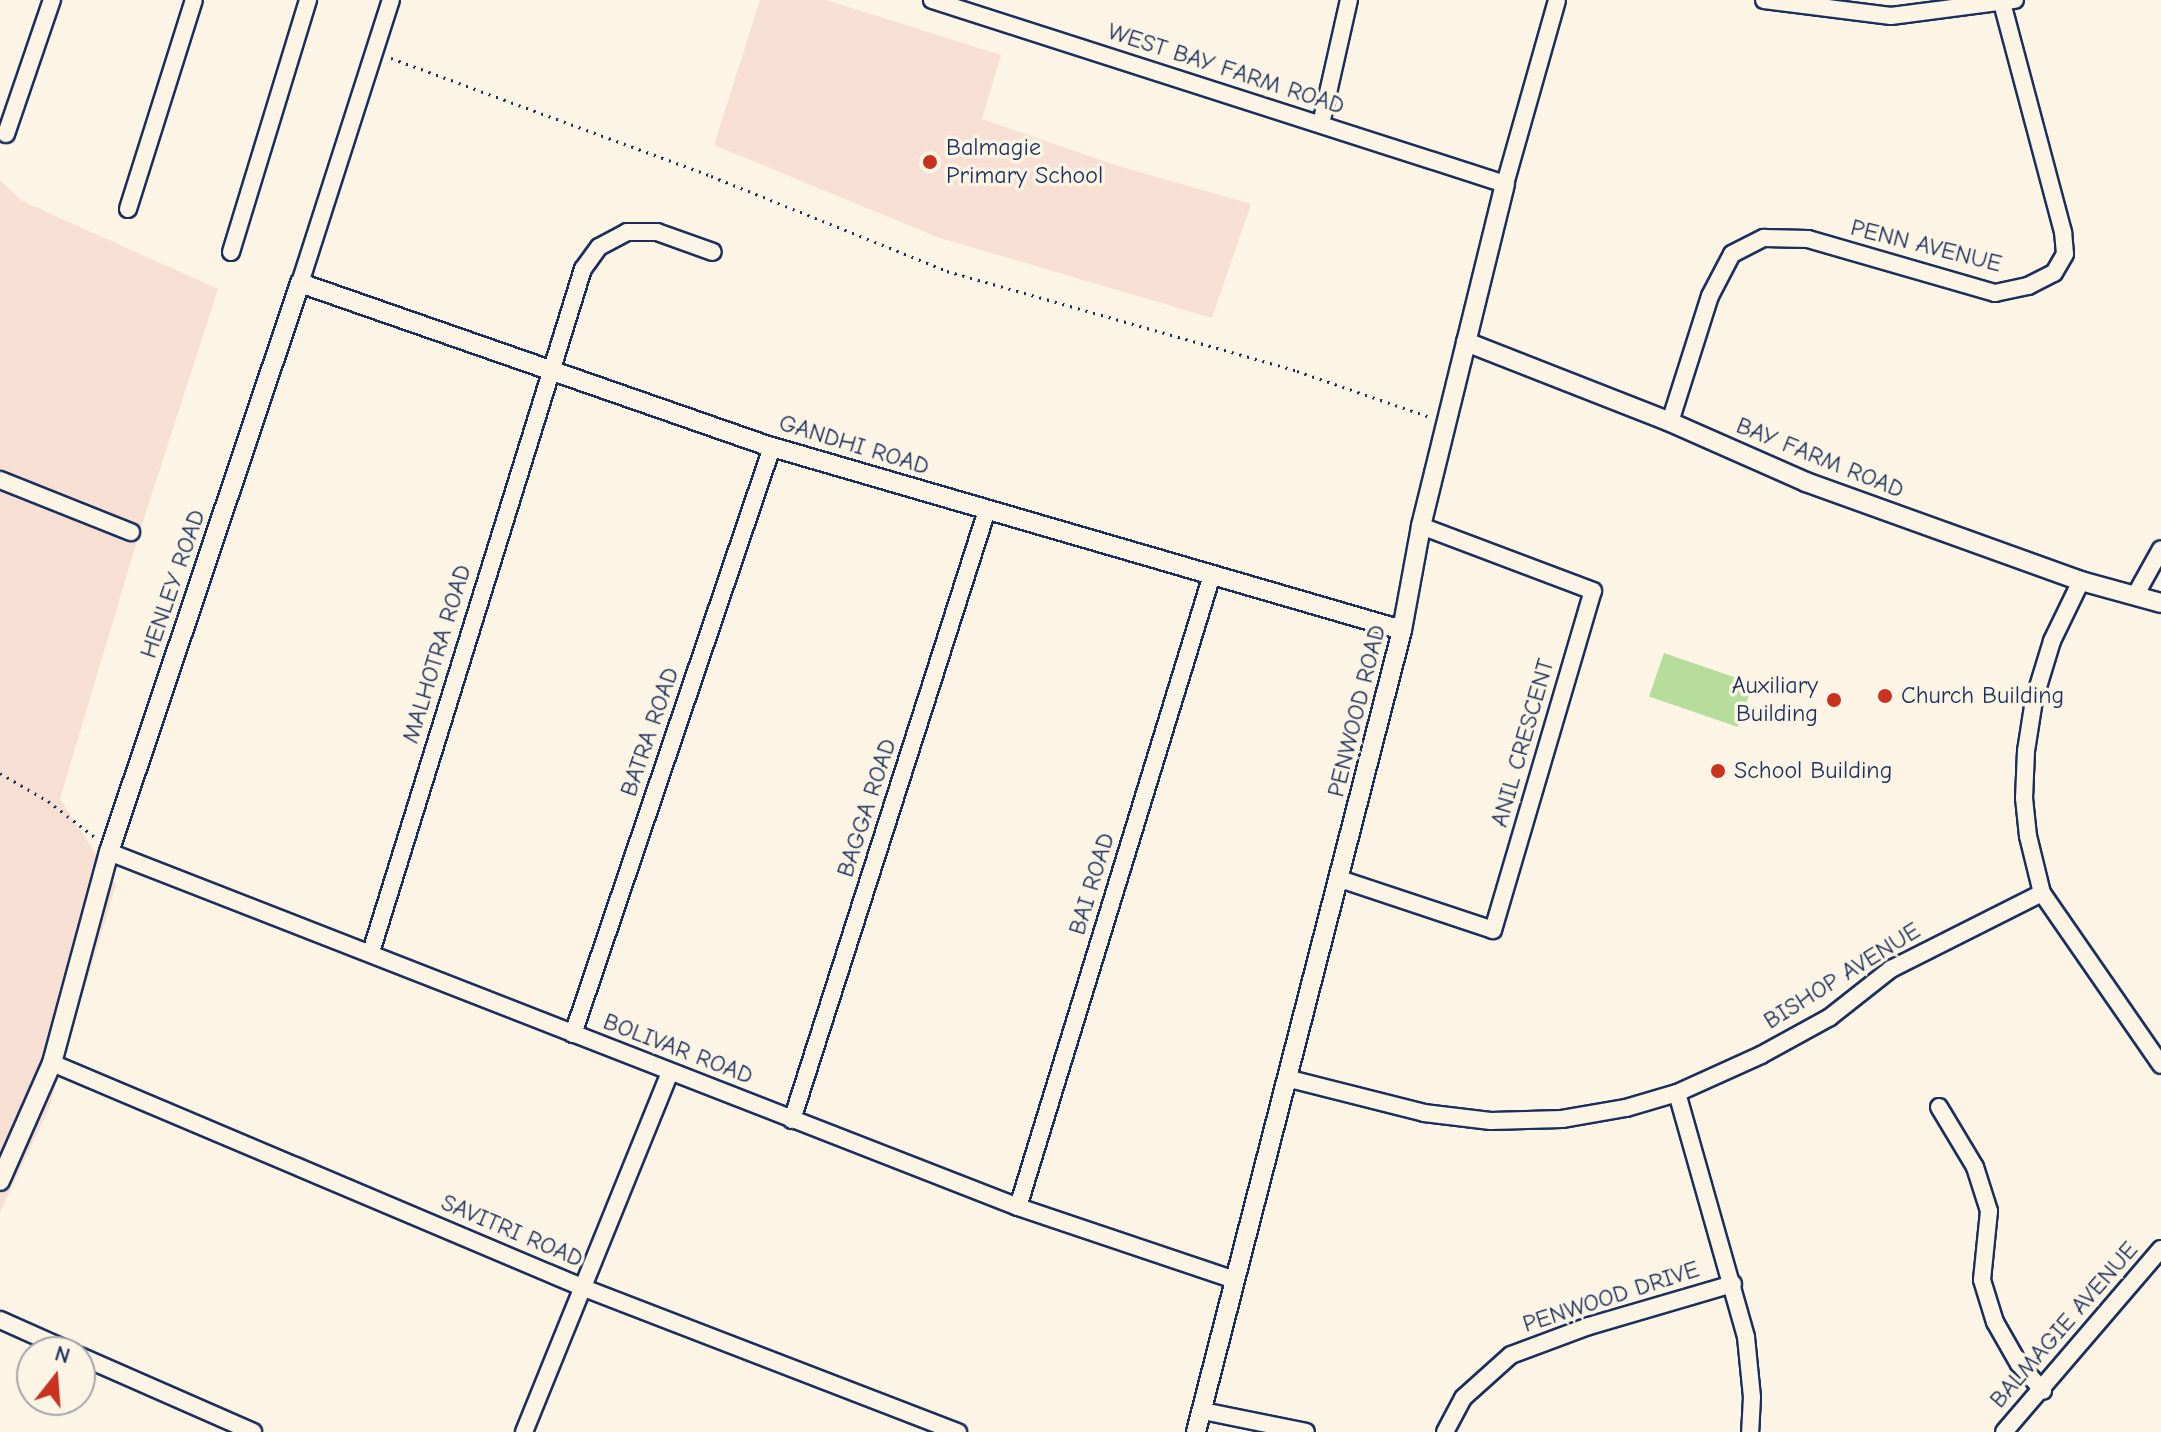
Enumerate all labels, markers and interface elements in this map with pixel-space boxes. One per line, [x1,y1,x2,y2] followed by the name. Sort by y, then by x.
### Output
[1104,17,1348,121] street label: WEST BAY FARM ROAD
[946,134,1103,190] place label: Balmagie Primary School
[921,153,939,171] marker: Balmagie Primary School
[1848,213,2004,279] street label: PENN AVENUE
[775,408,933,482] street label: GANDHI ROAD
[1732,411,1908,505] street label: BAY FARM ROAD
[134,506,212,662] street label: HENLEY ROAD
[396,561,478,747] street label: MALHOTRA ROAD
[1322,622,1392,800] street label: PENWOOD ROAD
[1485,656,1561,830] street label: ANIL CRESCENT
[614,664,686,800] street label: BATRA ROAD
[1732,672,1818,728] place label: Auxiliary Building
[1901,682,2064,710] place label: Church Building
[1876,687,1894,705] marker: Church Building
[1825,691,1843,709] marker: Auxiliary Building
[831,735,903,881] street label: BAGGA ROAD
[1734,757,1892,785] place label: School Building
[1709,762,1727,780] marker: School Building
[1063,830,1121,938] street label: BAI ROAD
[1759,916,1925,1036] street label: BISHOP AVENUE
[599,1007,757,1091] street label: BOLIVAR ROAD
[437,1188,587,1274] street label: SAVITRI ROAD
[1984,1236,2144,1414] street label: BALMAGIE AVENUE
[1519,1255,1703,1339] street label: PENWOOD DRIVE
[16,1336,96,1416] north arrow
[52,1340,73,1369] text: N

